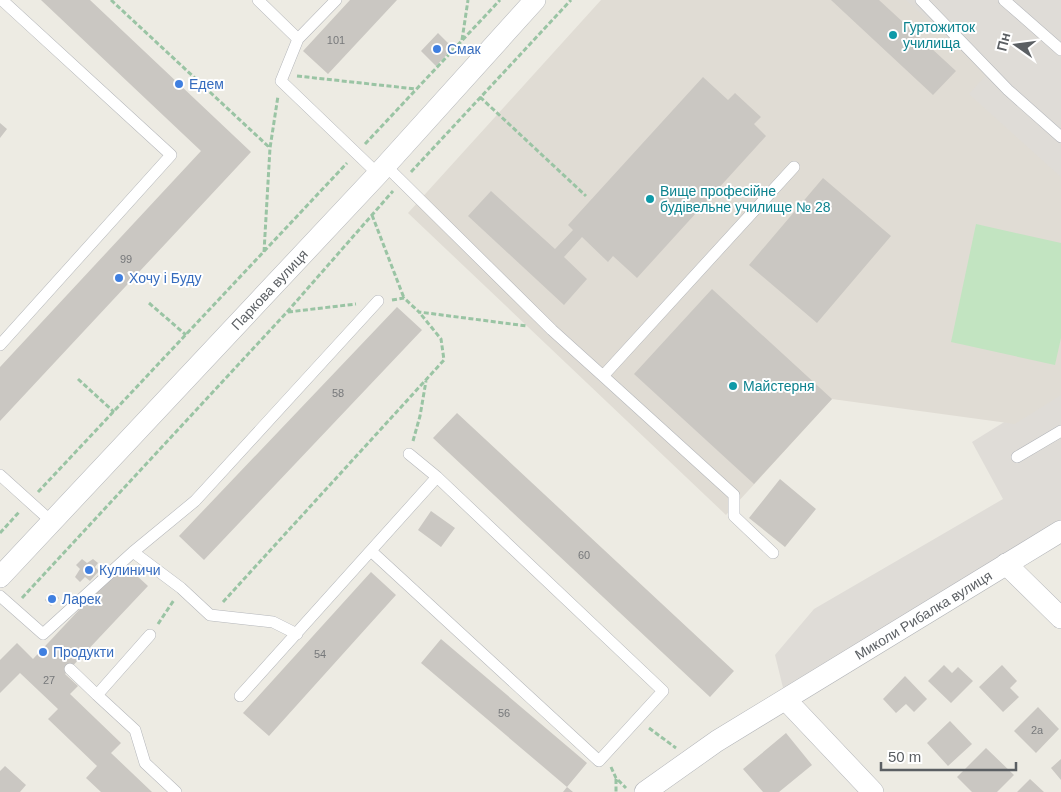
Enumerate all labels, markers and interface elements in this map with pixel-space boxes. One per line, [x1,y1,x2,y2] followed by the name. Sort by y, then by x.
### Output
[903,19,976,51] place label: Гуртожиток училища
[991,20,1041,70] north arrow
[887,29,899,41] marker: Гуртожиток училища
[993,31,1013,53] text: Пн
[327,34,345,46] house number: 101
[447,41,482,57] place label: Смак
[431,43,443,55] marker: Смак
[189,76,224,92] place label: Едем
[173,78,185,90] marker: Едем
[660,183,831,215] place label: Вище професійне будівельне училище № 28
[644,193,656,205] marker: Вище професійне будівельне училище № 28
[228,246,311,333] street label: Паркова вулиця
[120,253,132,265] house number: 99
[129,270,201,286] place label: Хочу і Буду
[113,272,125,284] marker: Хочу і Буду
[743,378,815,394] place label: Майстерня
[727,380,739,392] marker: Майстерня
[332,387,344,399] house number: 58
[578,549,590,561] house number: 60
[99,562,161,578] place label: Кулиничи
[83,564,95,576] marker: Кулиничи
[852,567,995,663] street label: Миколи Рибалка вулиця
[62,591,102,607] place label: Ларек
[46,593,58,605] marker: Ларек
[53,644,114,660] place label: Продукти
[37,646,49,658] marker: Продукти
[314,648,326,660] house number: 54
[43,674,55,686] house number: 27
[498,707,510,719] house number: 56
[1031,724,1044,736] house number: 2а
[881,740,1016,772] scale bar
[888,748,921,765] text: 50 m

